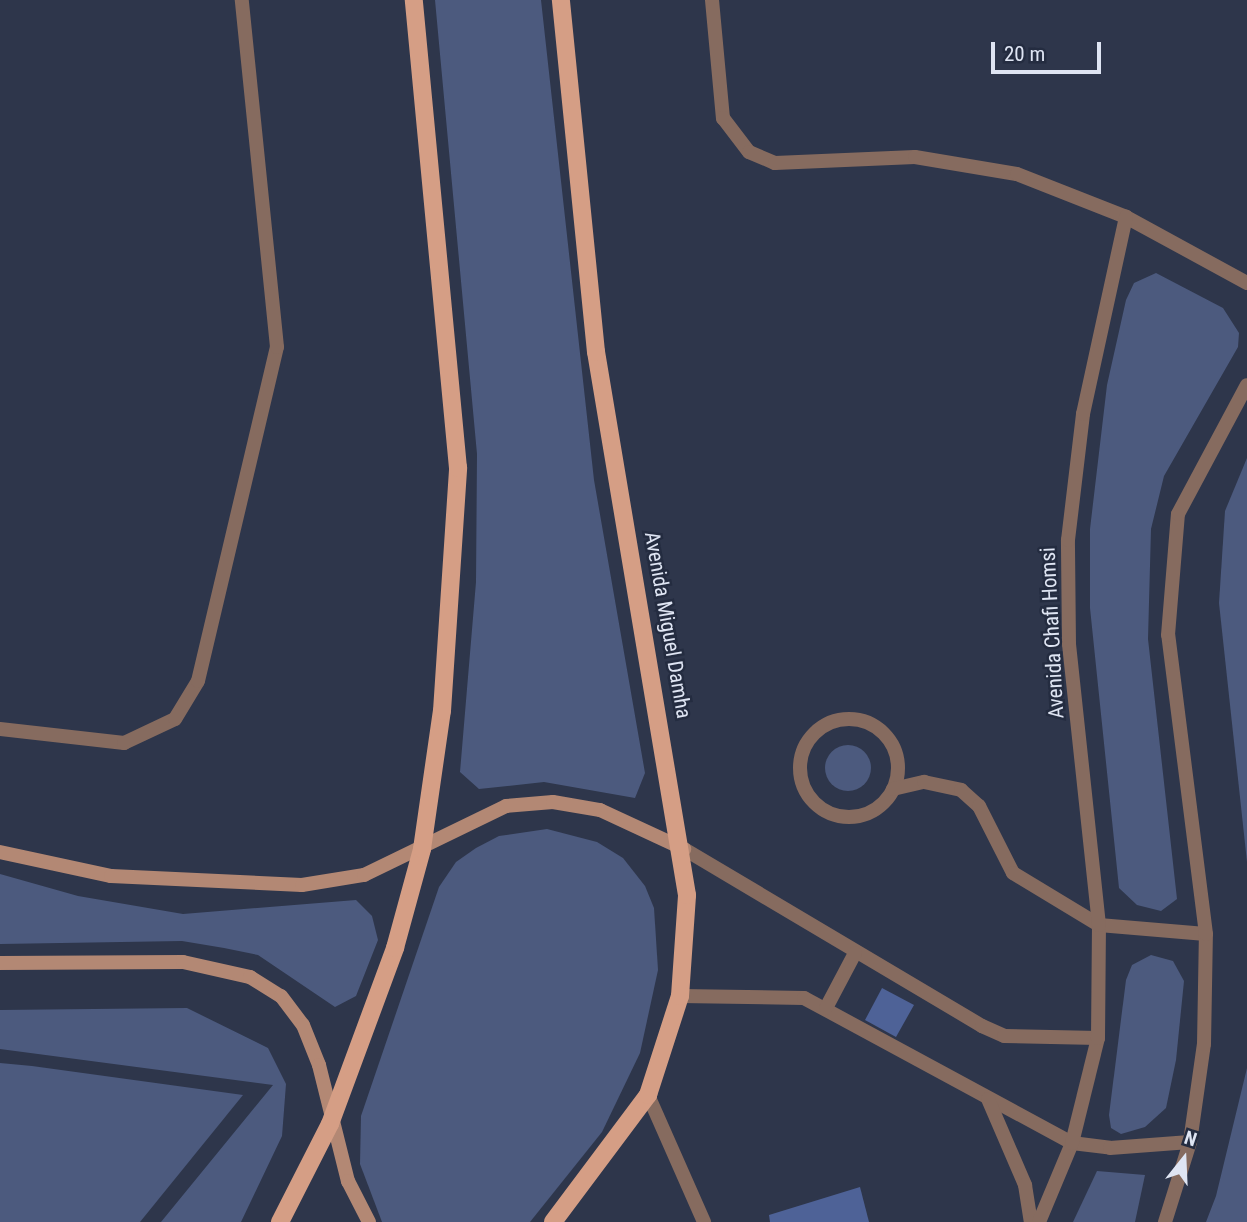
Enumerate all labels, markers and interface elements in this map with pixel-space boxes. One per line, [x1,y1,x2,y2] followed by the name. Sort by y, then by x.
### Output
[995,28,1105,72] scale bar
[1004,42,1045,66] text: 20 m
[639,530,697,720] street label: Avenida Miguel Damha
[1035,547,1069,719] street label: Avenida Chafi Homsi
[1149,1124,1219,1194] north arrow
[1182,1126,1200,1151] text: N

